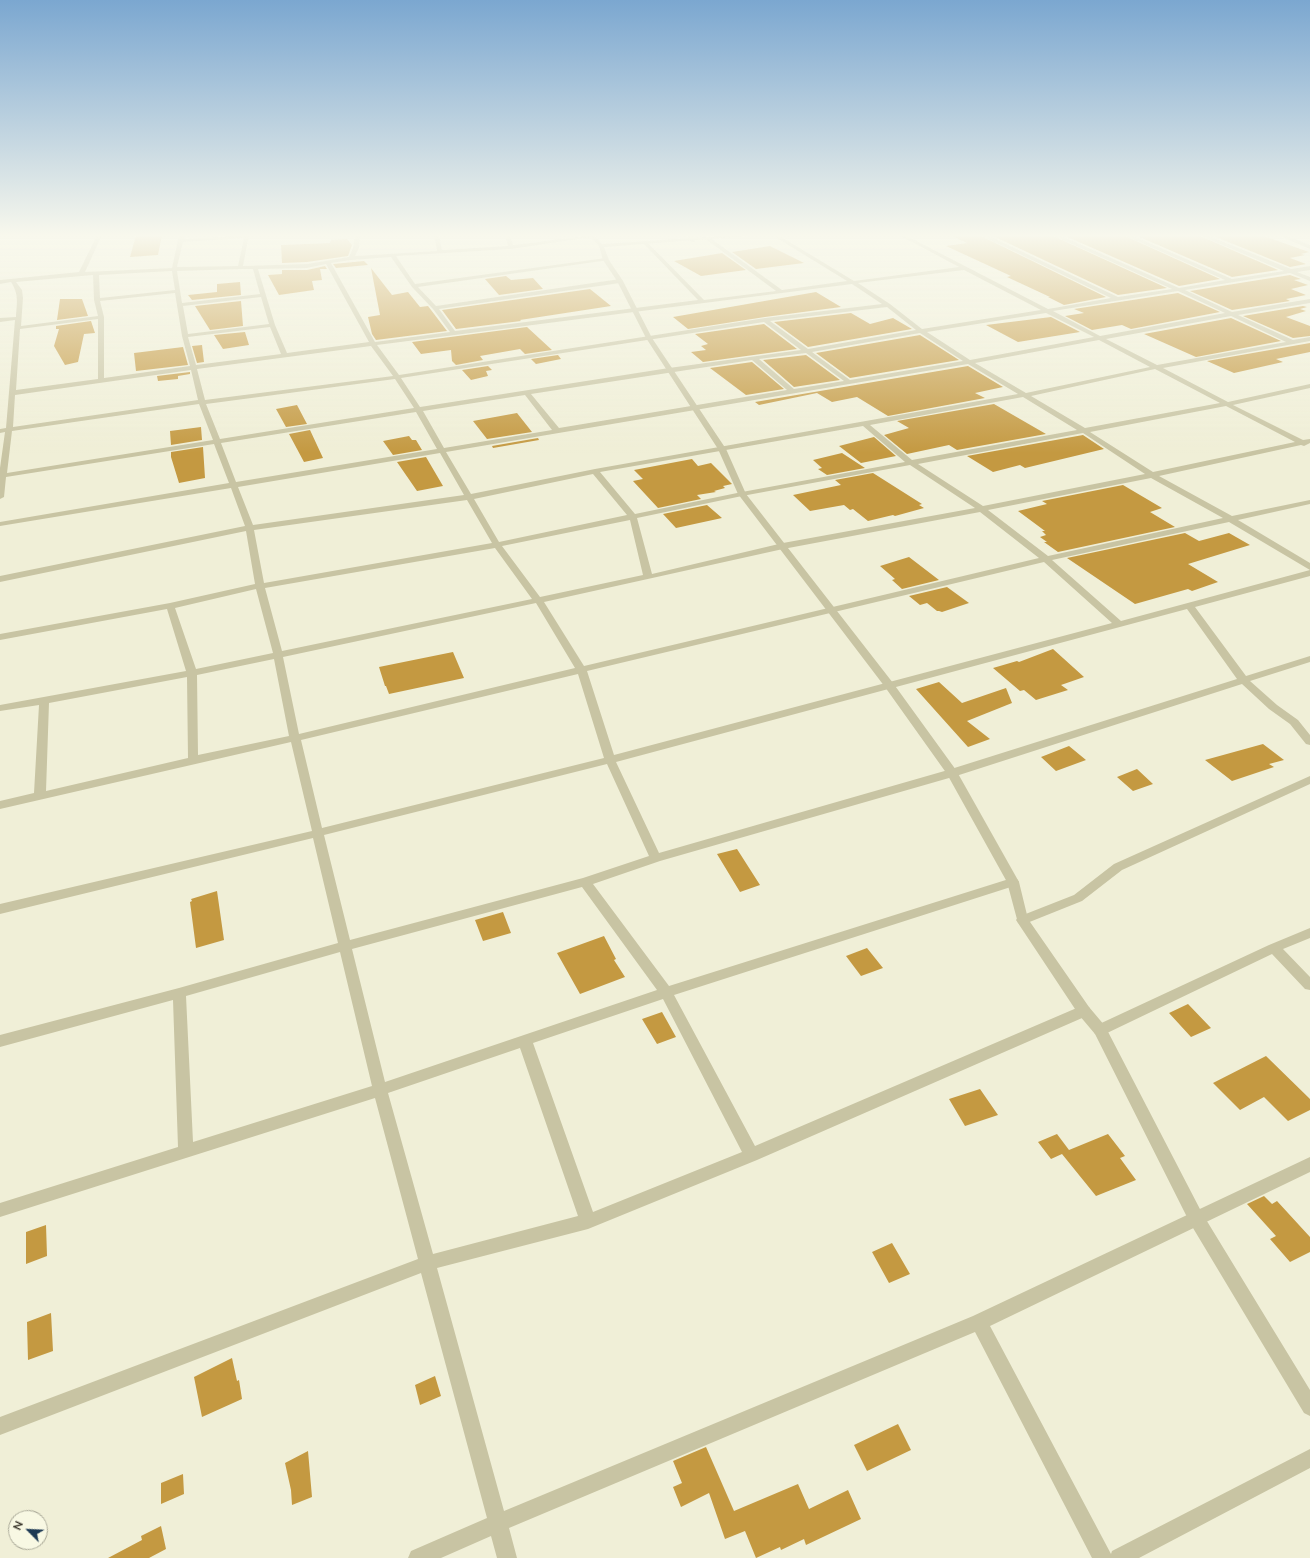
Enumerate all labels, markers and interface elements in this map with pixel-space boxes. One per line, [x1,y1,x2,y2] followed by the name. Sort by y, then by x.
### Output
[8,1510,48,1550] north arrow
[10,1519,25,1532] text: N

